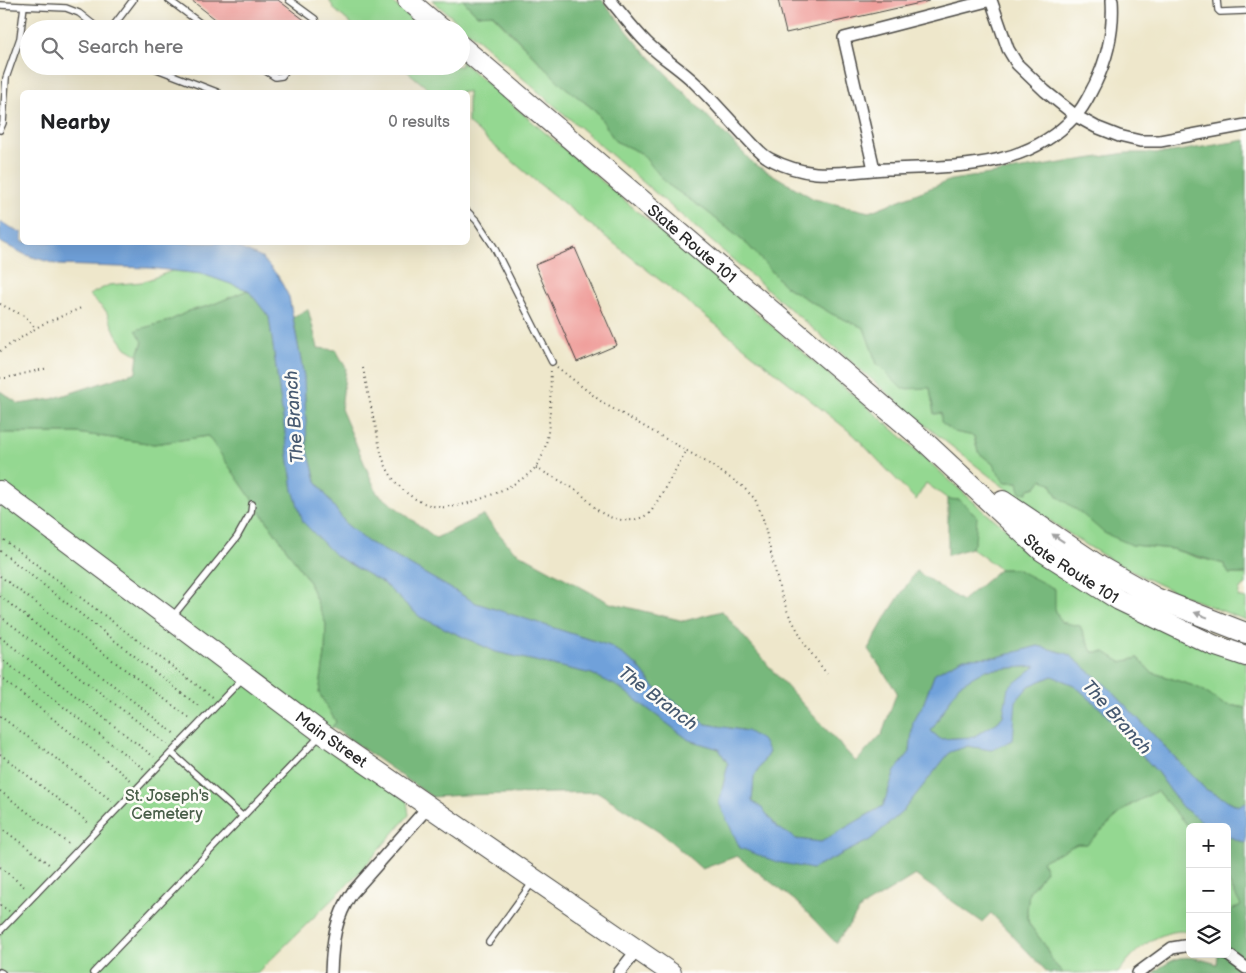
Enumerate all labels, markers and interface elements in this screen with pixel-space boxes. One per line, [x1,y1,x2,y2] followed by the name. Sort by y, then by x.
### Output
[20,20,470,75] search box
[38,34,66,62] icon: search
[78,36,183,59] text: Search here
[40,110,110,135] text: Nearby
[388,113,450,132] text: 0 results
[643,201,740,288] street label: State Route 101
[281,370,308,464] water label: The Branch
[1019,531,1122,608] street label: State Route 101
[1051,533,1065,543] one-way arrow
[1193,611,1208,618] one-way arrow
[614,662,701,735] water label: The Branch
[1078,676,1156,759] water label: The Branch
[291,708,370,772] street label: Main Street
[125,787,209,824] park label: St. Joseph's Cemetery
[1186,823,1231,958] map controls
[1186,823,1231,868] button: +
[1186,868,1231,913] button: −
[1186,913,1231,958] button: layers

